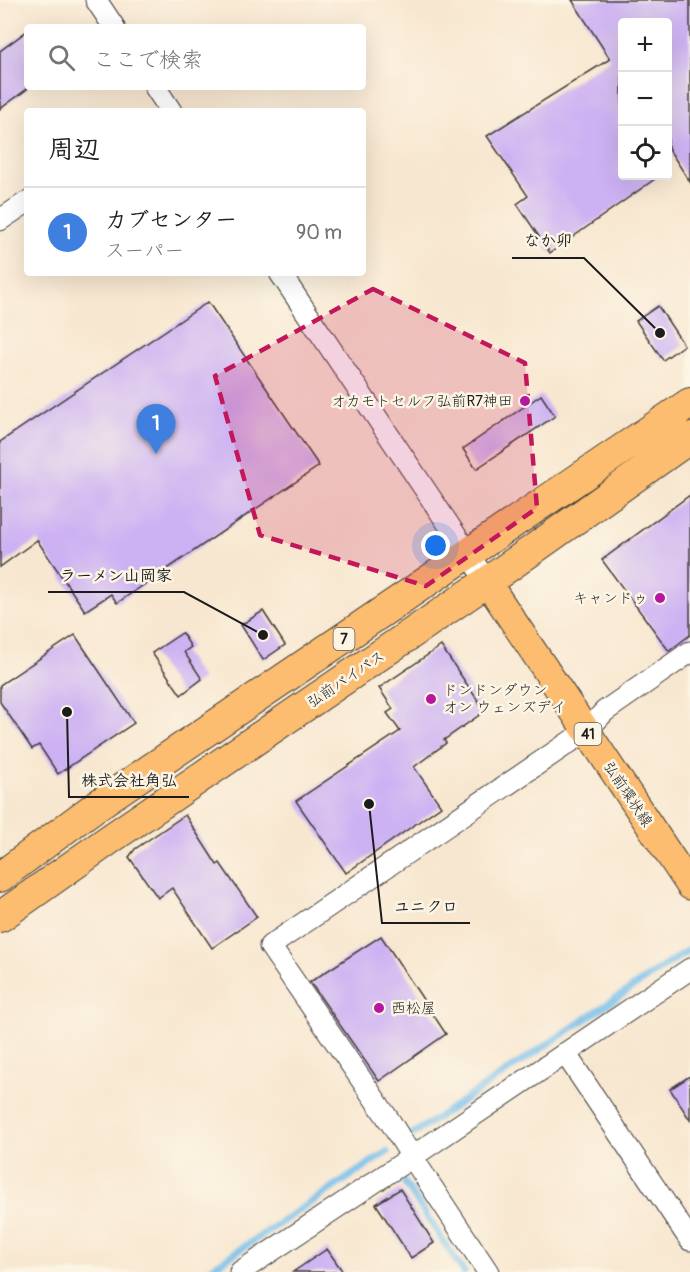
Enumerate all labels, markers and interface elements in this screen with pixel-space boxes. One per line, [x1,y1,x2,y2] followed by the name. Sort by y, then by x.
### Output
[618,18,672,180] map controls
[618,18,672,72] button: +
[24,24,366,90] search box
[45,41,78,74] icon: search
[93,46,203,74] text: ここで検索
[618,72,672,126] button: −
[618,126,672,180] button: locate
[48,134,100,166] text: 周辺
[105,206,237,234] text: カブセンター
[64,220,71,245] text: 1
[296,220,342,245] text: 90 m
[512,224,584,258] callout: なか卯
[524,231,572,251] text: なか卯
[105,238,184,263] text: スーパー
[331,392,513,411] place label: オカモトセルフ弘前R7神田
[518,394,532,408] marker: オカモトセルフ弘前R7神田
[136,404,176,454] pin: 1
[421,531,450,560] your location
[48,558,184,592] callout: ラーメン山岡家
[60,566,172,586] text: ラーメン山岡家
[573,589,648,608] place label: キャンドゥ
[653,591,667,605] marker: キャンドゥ
[334,628,354,650] road number: 7
[304,646,389,712] street label: 弘前バイパス
[443,681,566,717] place label: ドンドンダウン オン ウェンズデイ
[424,692,438,706] marker: ドンドンダウン オン ウェンズデイ
[574,723,602,745] road number: 41
[599,758,656,831] street label: 弘前環状線
[69,763,189,797] callout: 株式会社角弘
[81,771,177,791] text: 株式会社角弘
[382,889,470,923] callout: ユニクロ
[394,897,458,917] text: ユニクロ
[391,999,436,1018] place label: 西松屋
[372,1001,386,1015] marker: 西松屋

